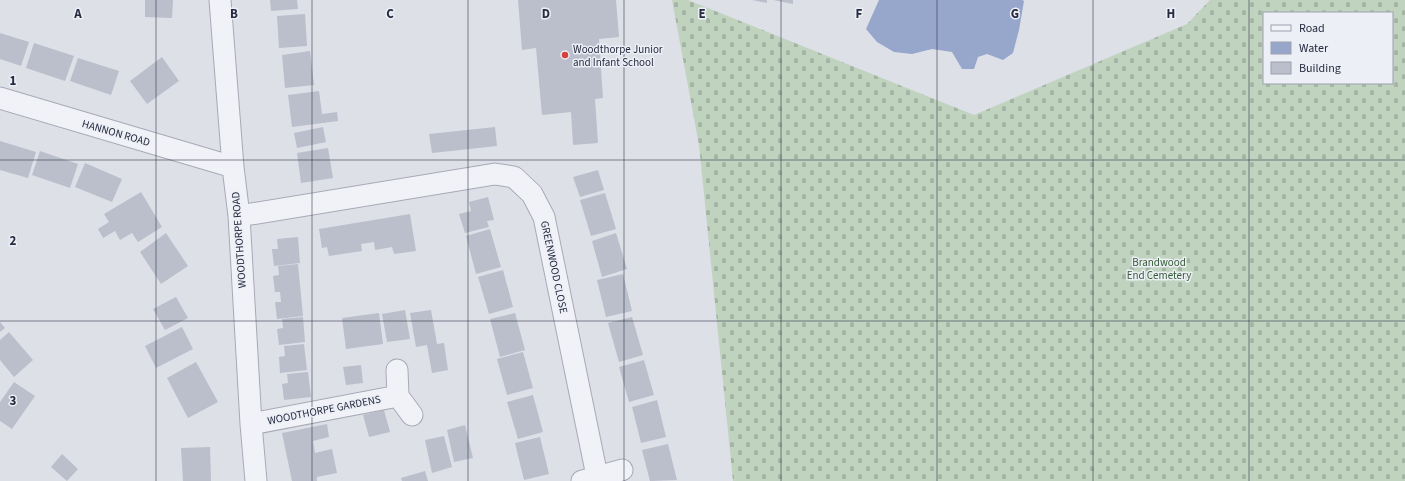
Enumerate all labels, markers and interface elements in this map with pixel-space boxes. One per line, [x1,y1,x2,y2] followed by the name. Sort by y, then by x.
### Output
[73,5,82,23] text: A
[230,5,238,23] text: B
[386,5,394,23] text: C
[542,5,550,23] text: D
[698,5,706,23] text: E
[856,5,863,23] text: F
[1011,5,1019,23] text: G
[1167,5,1175,23] text: H
[1263,12,1393,84] legend
[1299,20,1325,37] text: Road
[1299,40,1329,57] text: Water
[573,42,663,70] place label: Woodthorpe Junior and Infant School
[560,50,570,60] marker: Woodthorpe Junior and Infant School
[1299,60,1341,77] text: Building
[10,72,17,90] text: 1
[80,116,152,150] street label: HANNON ROAD
[228,191,250,289] street label: WOODTHORPE ROAD
[537,219,571,315] street label: GREENWOOD CLOSE
[10,232,17,250] text: 2
[1127,255,1191,283] park label: Brandwood End Cemetery
[10,392,17,410] text: 3
[266,392,382,428] street label: WOODTHORPE GARDENS

